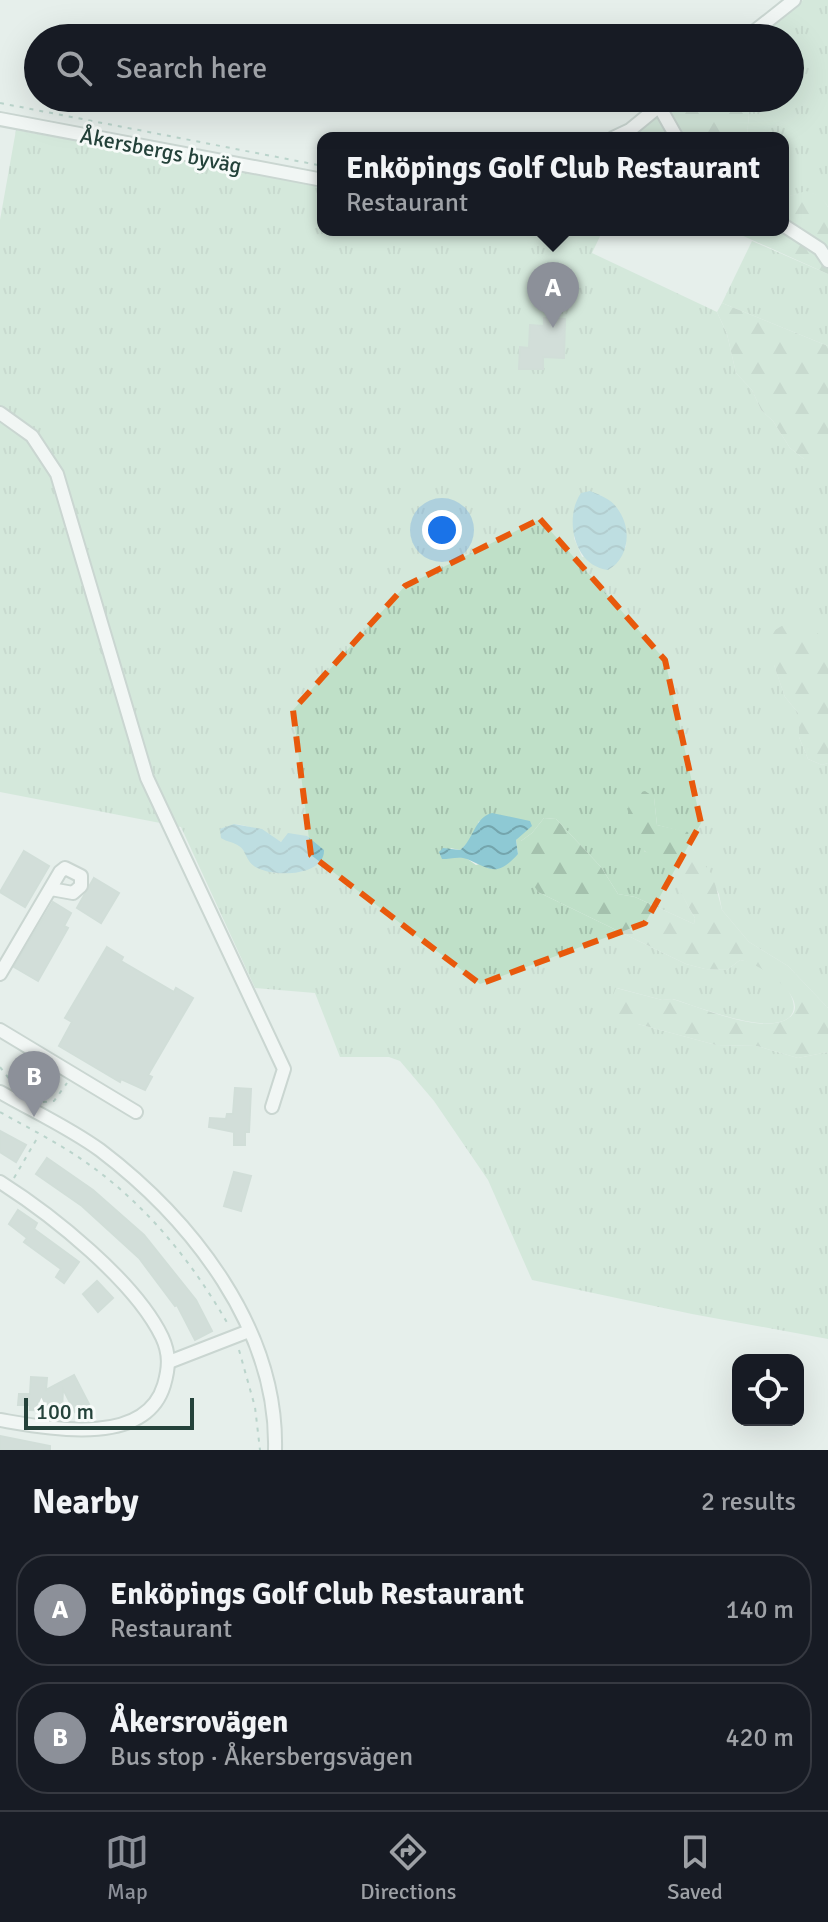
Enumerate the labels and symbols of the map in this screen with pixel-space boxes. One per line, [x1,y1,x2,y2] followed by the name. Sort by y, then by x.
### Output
[78,122,244,179] street label: Åkersbergs byväg
[527,262,579,328] pin: A
[422,510,462,550] your location
[8,1051,60,1117] pin: B
[24,1394,194,1430] scale bar

